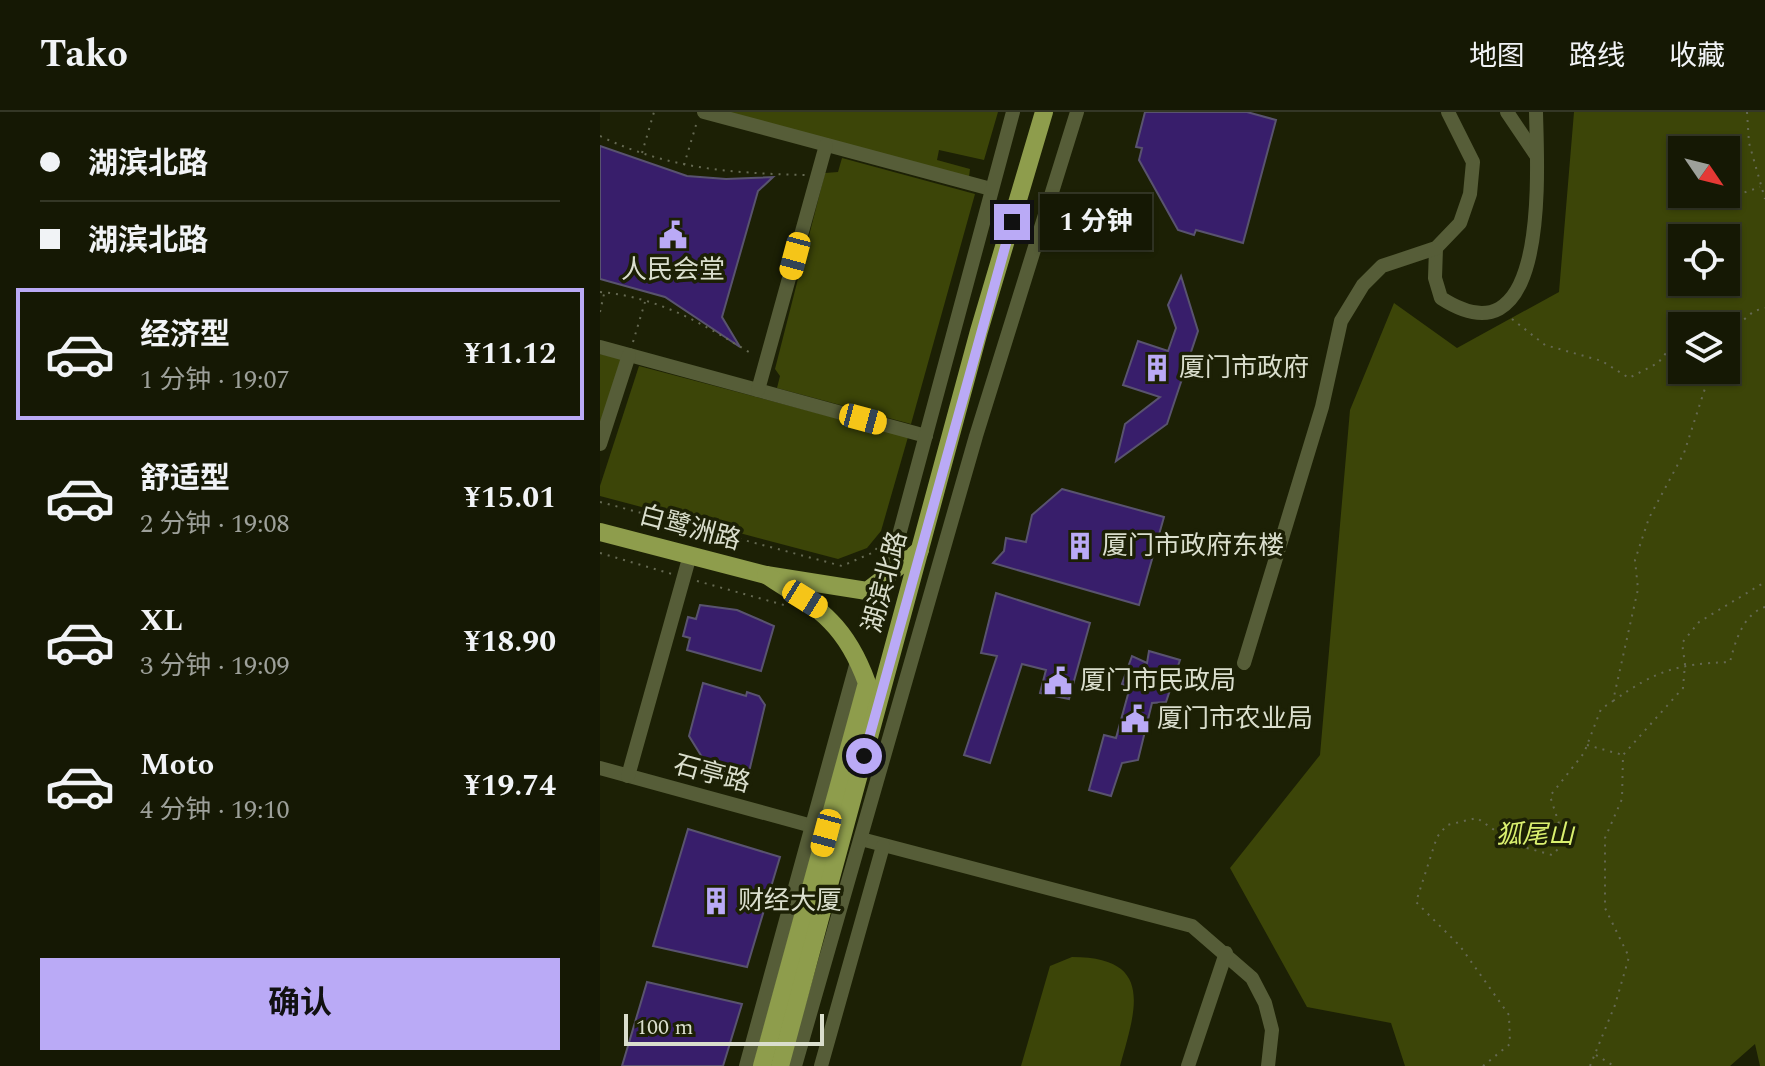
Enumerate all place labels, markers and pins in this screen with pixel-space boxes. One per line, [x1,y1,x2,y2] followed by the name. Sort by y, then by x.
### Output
[658,220,688,250] public building icon: 人民会堂
[621,250,725,290] place label: 人民会堂
[1179,348,1309,388] place label: 厦门市政府
[1142,353,1172,383] building icon: 厦门市政府
[1102,526,1284,566] place label: 厦门市政府东楼
[1065,531,1095,561] building icon: 厦门市政府东楼
[1080,661,1236,701] place label: 厦门市民政局
[1043,666,1073,696] public building icon: 厦门市民政局
[1157,699,1313,739] place label: 厦门市农业局
[1120,704,1150,734] public building icon: 厦门市农业局
[738,881,842,921] place label: 财经大厦
[701,886,731,916] building icon: 财经大厦

